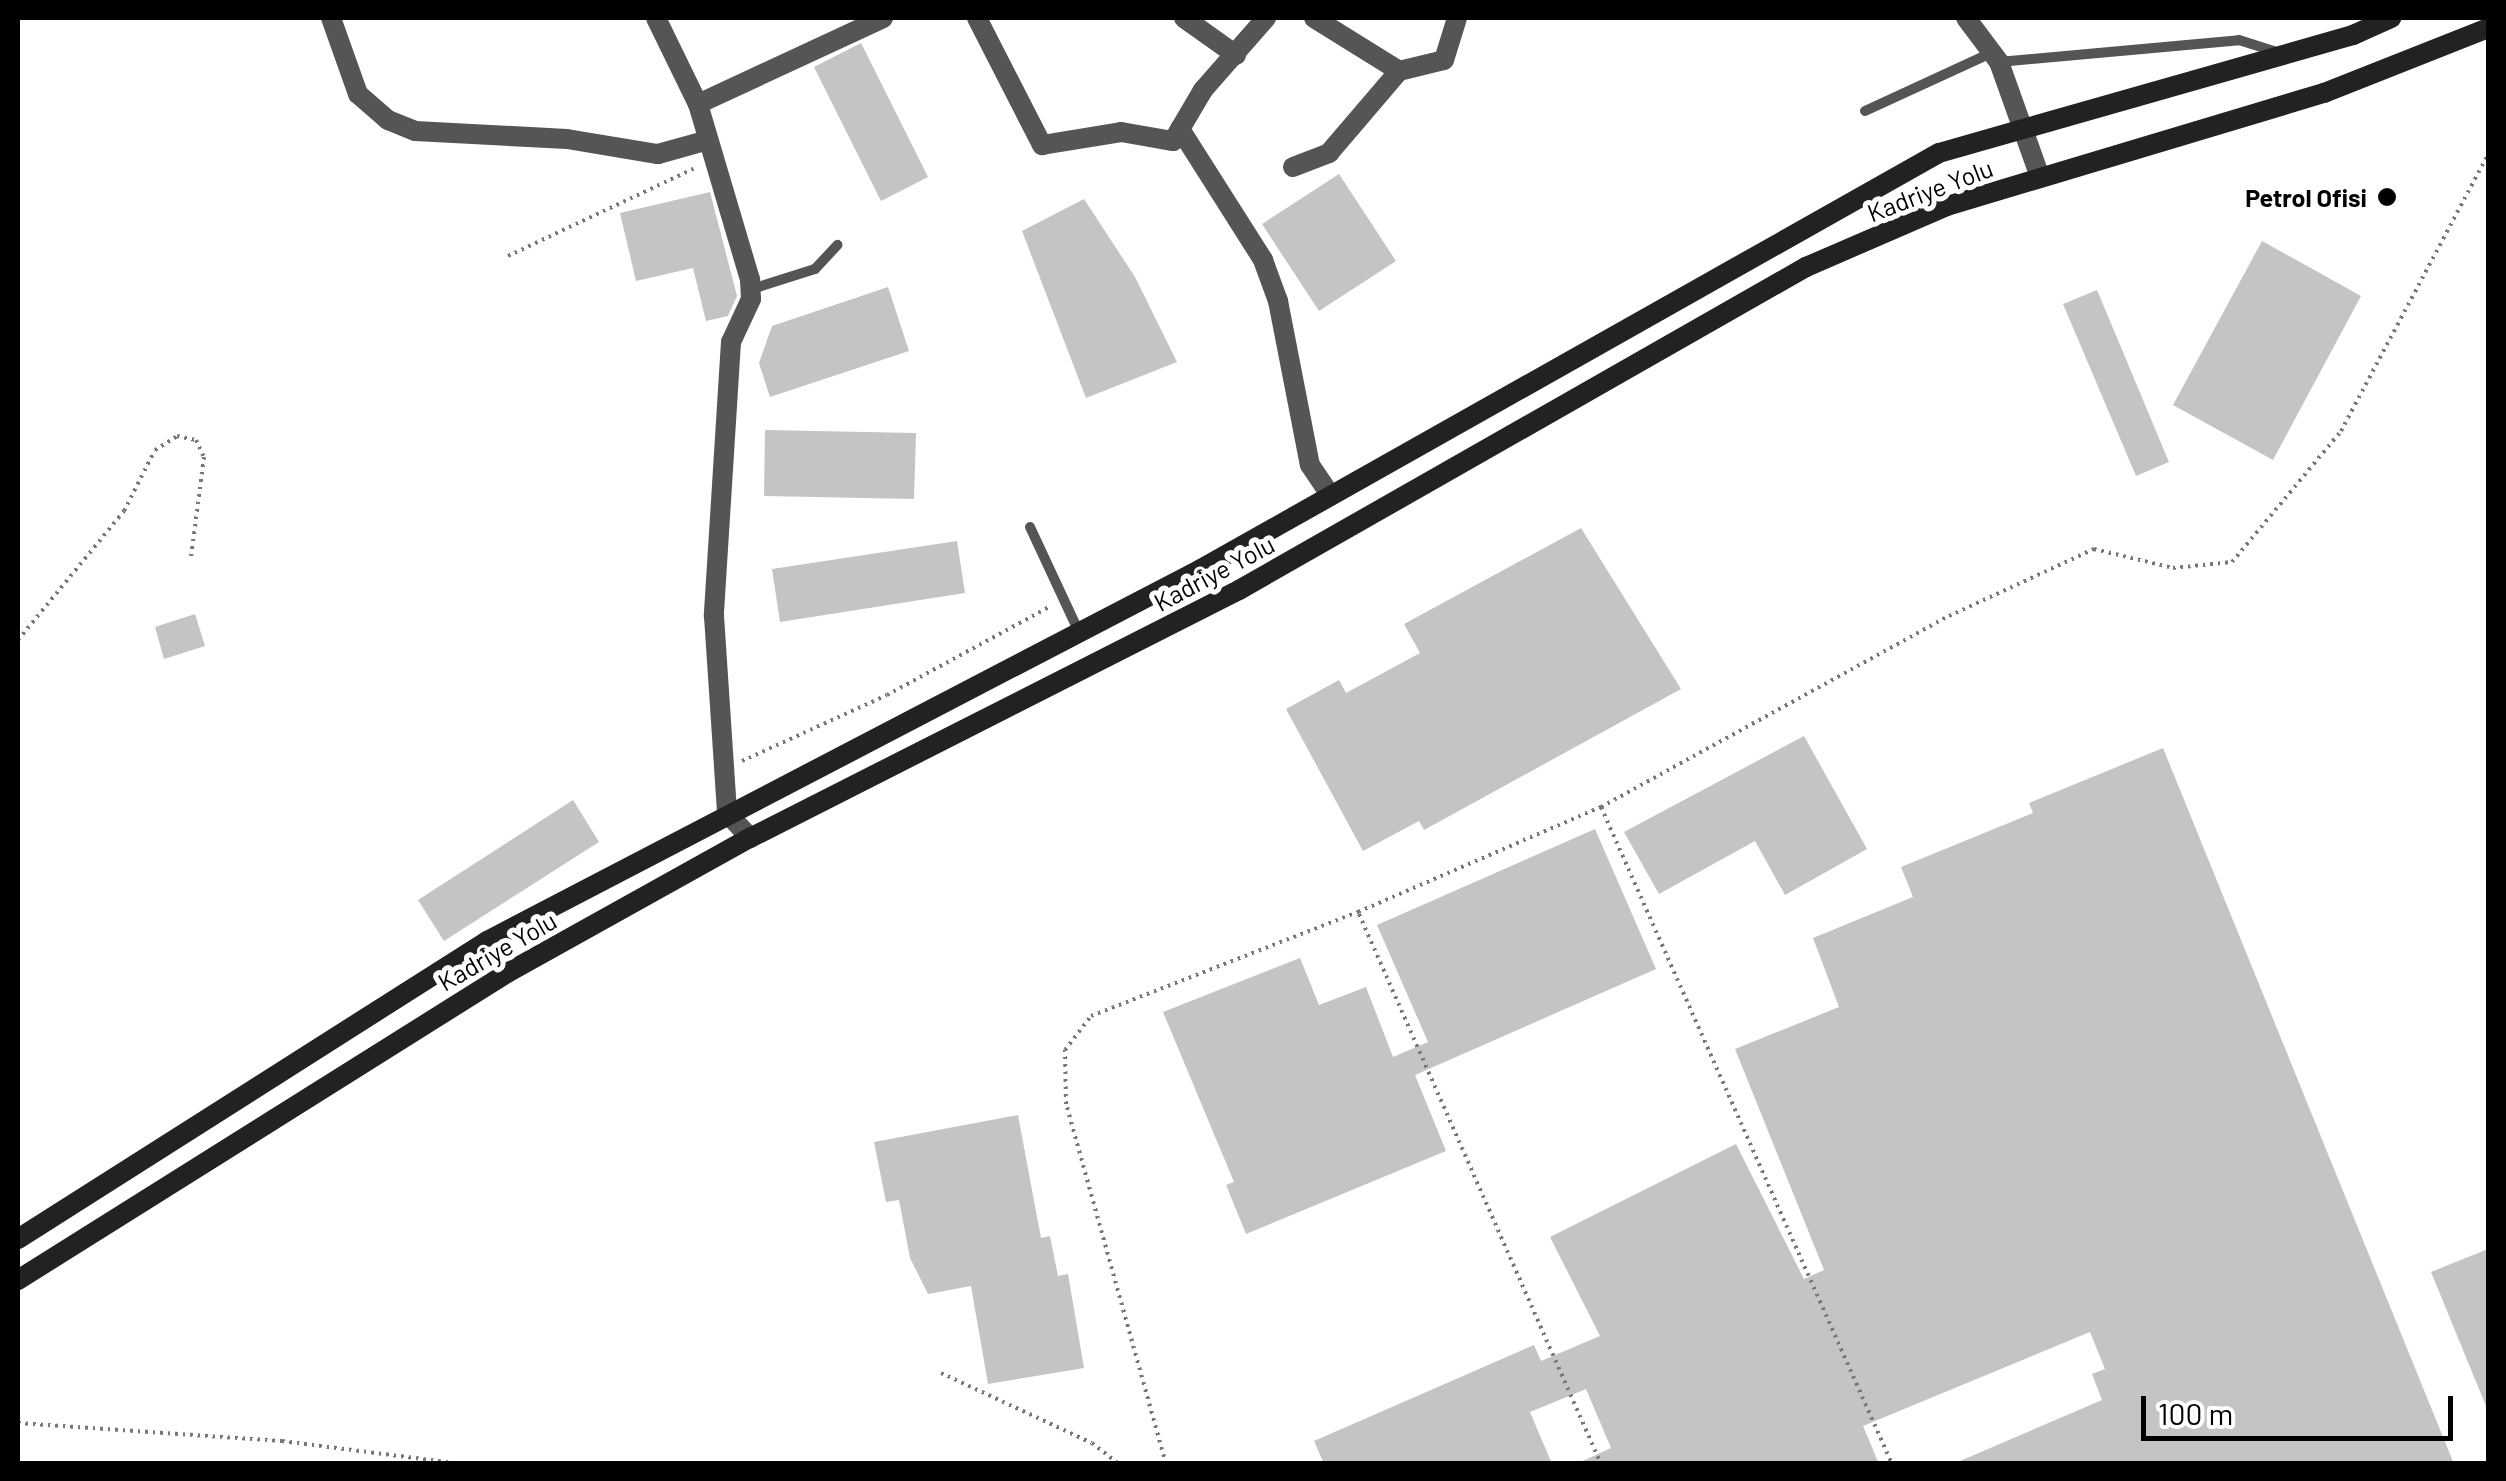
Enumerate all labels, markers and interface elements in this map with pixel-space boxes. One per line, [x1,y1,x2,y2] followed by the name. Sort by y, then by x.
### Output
[1863,152,1997,228] street label: Kadriye Yolu
[2245,182,2367,212] place label: Petrol Ofisi
[2376,186,2398,208] marker: Petrol Ofisi
[1149,529,1279,617] street label: Kadriye Yolu
[432,905,562,997] street label: Kadriye Yolu
[2146,1376,2458,1438] scale bar
[2158,1395,2233,1431] text: 100 m

